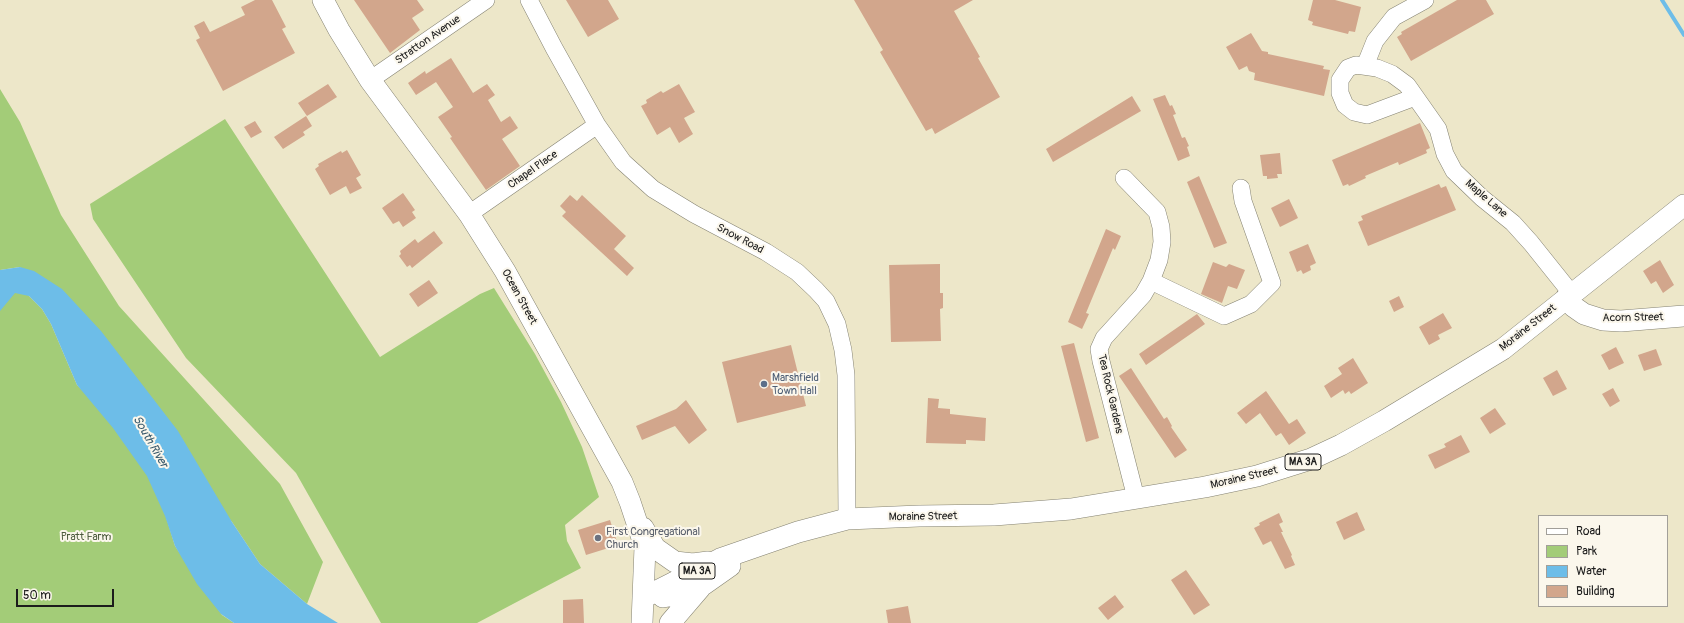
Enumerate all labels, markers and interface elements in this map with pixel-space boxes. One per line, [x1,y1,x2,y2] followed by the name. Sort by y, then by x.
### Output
[393,13,463,67] street label: Stratton Avenue
[506,148,560,192] street label: Chapel Place
[1462,177,1510,221] street label: Maple Lane
[714,221,766,257] street label: Snow Road
[498,267,540,327] street label: Ocean Street
[1497,302,1559,354] street label: Moraine Street
[1602,311,1664,325] street label: Acorn Street
[1094,353,1126,435] street label: Tea Rock Gardens
[772,371,819,397] place label: Marshfield Town Hall
[759,379,769,389] marker: Marshfield Town Hall
[129,413,171,471] water label: South River
[1285,454,1321,470] road number: MA 3A
[1209,464,1279,492] street label: Moraine Street
[889,510,957,524] street label: Moraine Street
[1538,515,1668,607] legend
[1576,524,1601,539] text: Road
[606,525,700,551] place label: First Congregational Church
[61,530,111,544] park label: Pratt Farm
[593,533,603,543] marker: First Congregational Church
[1576,544,1597,559] text: Park
[679,563,715,579] road number: MA 3A
[1576,564,1607,579] text: Water
[18,581,116,607] scale bar
[1576,584,1615,599] text: Building
[23,588,51,603] text: 50 m

